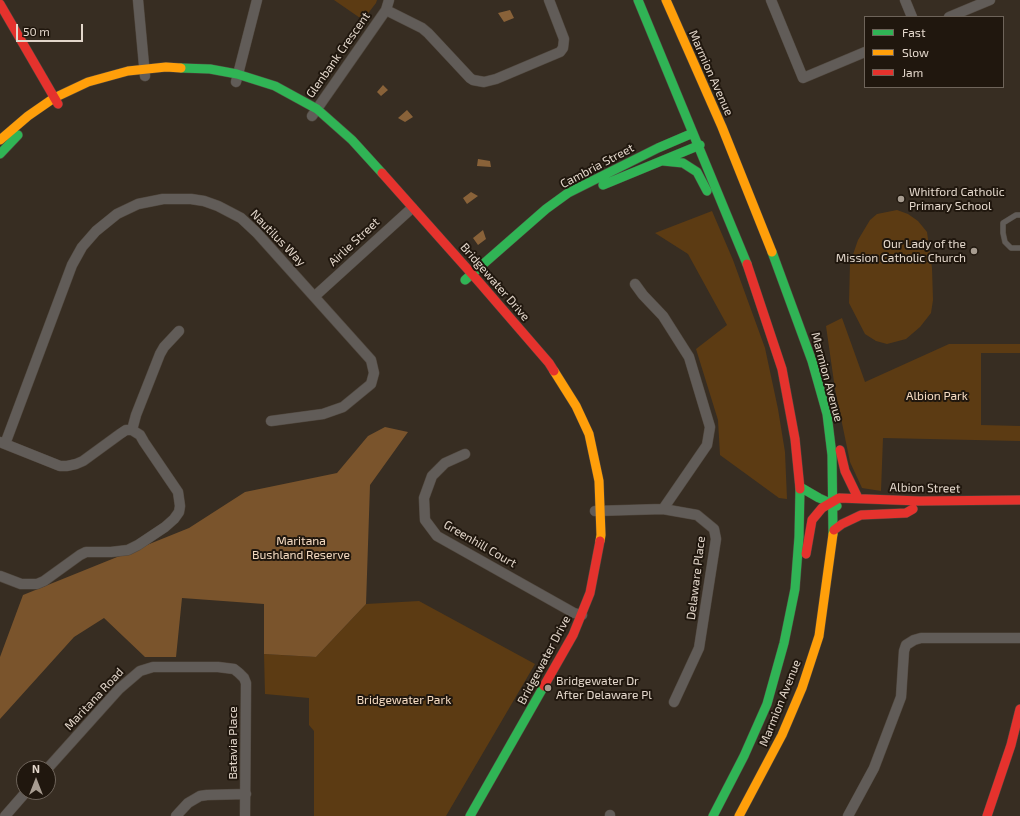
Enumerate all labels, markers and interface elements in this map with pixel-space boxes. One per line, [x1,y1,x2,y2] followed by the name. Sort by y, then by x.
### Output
[303,9,373,101] street label: Glenbank Crescent
[18,16,85,42] scale bar
[864,16,1004,88] legend
[23,24,50,38] text: 50 m
[902,25,925,39] text: Fast
[686,28,736,118] street label: Marmion Avenue
[902,45,929,59] text: Slow
[902,65,923,79] text: Jam
[558,141,636,191] street label: Cambria Street
[909,185,1005,213] place label: Whitford Catholic Primary School
[896,194,906,204] marker: Whitford Catholic Primary School
[248,207,308,269] street label: Nautilus Way
[326,215,382,269] street label: Airlie Street
[836,237,966,265] place label: Our Lady of the Mission Catholic Church
[457,240,533,324] street label: Bridgewater Drive
[969,246,979,256] marker: Our Lady of the Mission Catholic Church
[808,331,846,423] street label: Marmion Avenue
[906,389,968,403] park label: Albion Park
[890,480,960,496] street label: Albion Street
[441,517,519,571] street label: Greenhill Court
[252,534,350,562] park label: Maritana Bushland Reserve
[684,535,708,621] street label: Delaware Place
[514,613,574,707] street label: Bridgewater Drive
[756,658,804,748] street label: Marmion Avenue
[61,665,127,733] street label: Maritana Road
[556,674,652,702] place label: Bridgewater Dr After Delaware Pl
[543,683,553,693] marker: Bridgewater Dr After Delaware Pl
[357,693,451,707] park label: Bridgewater Park
[226,706,240,780] street label: Batavia Place
[16,760,56,800] north arrow
[32,762,40,775] text: N

